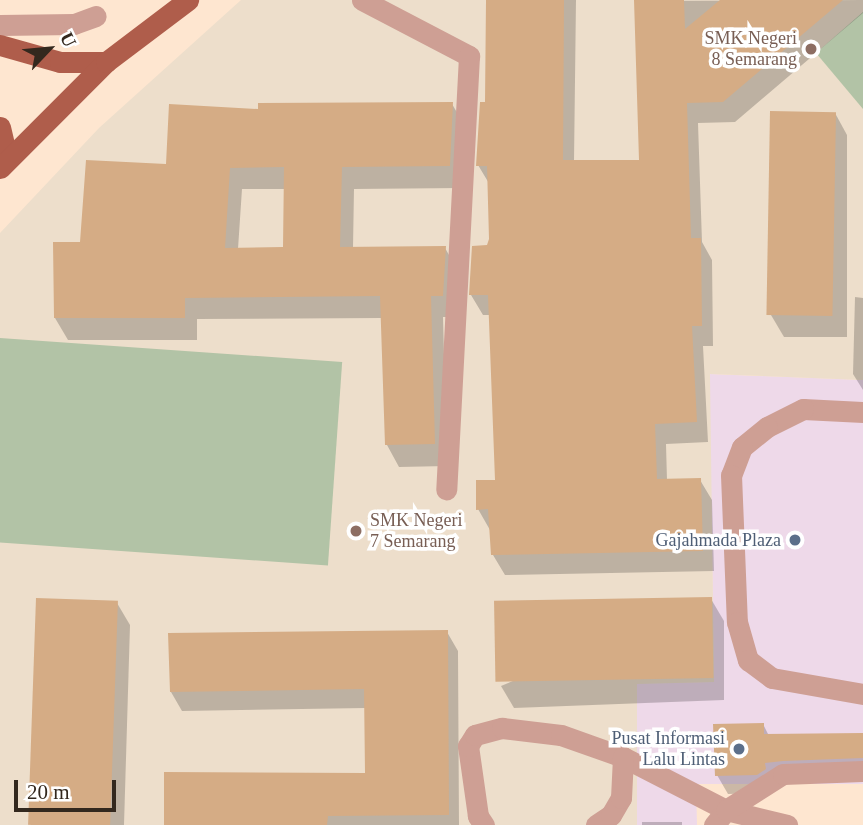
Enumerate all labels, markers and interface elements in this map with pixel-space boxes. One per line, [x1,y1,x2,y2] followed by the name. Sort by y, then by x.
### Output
[14,14,84,84] north arrow
[705,28,797,70] place label: SMK Negeri 8 Semarang
[56,29,81,50] text: U
[803,41,819,57] marker: SMK Negeri 8 Semarang
[370,510,462,552] place label: SMK Negeri 7 Semarang
[348,523,364,539] marker: SMK Negeri 7 Semarang
[656,529,781,551] place label: Gajahmada Plaza
[787,532,803,548] marker: Gajahmada Plaza
[612,728,725,770] place label: Pusat Informasi Lalu Lintas
[731,741,747,757] marker: Pusat Informasi Lalu Lintas
[18,766,119,810] scale bar
[27,780,70,804] text: 20 m

